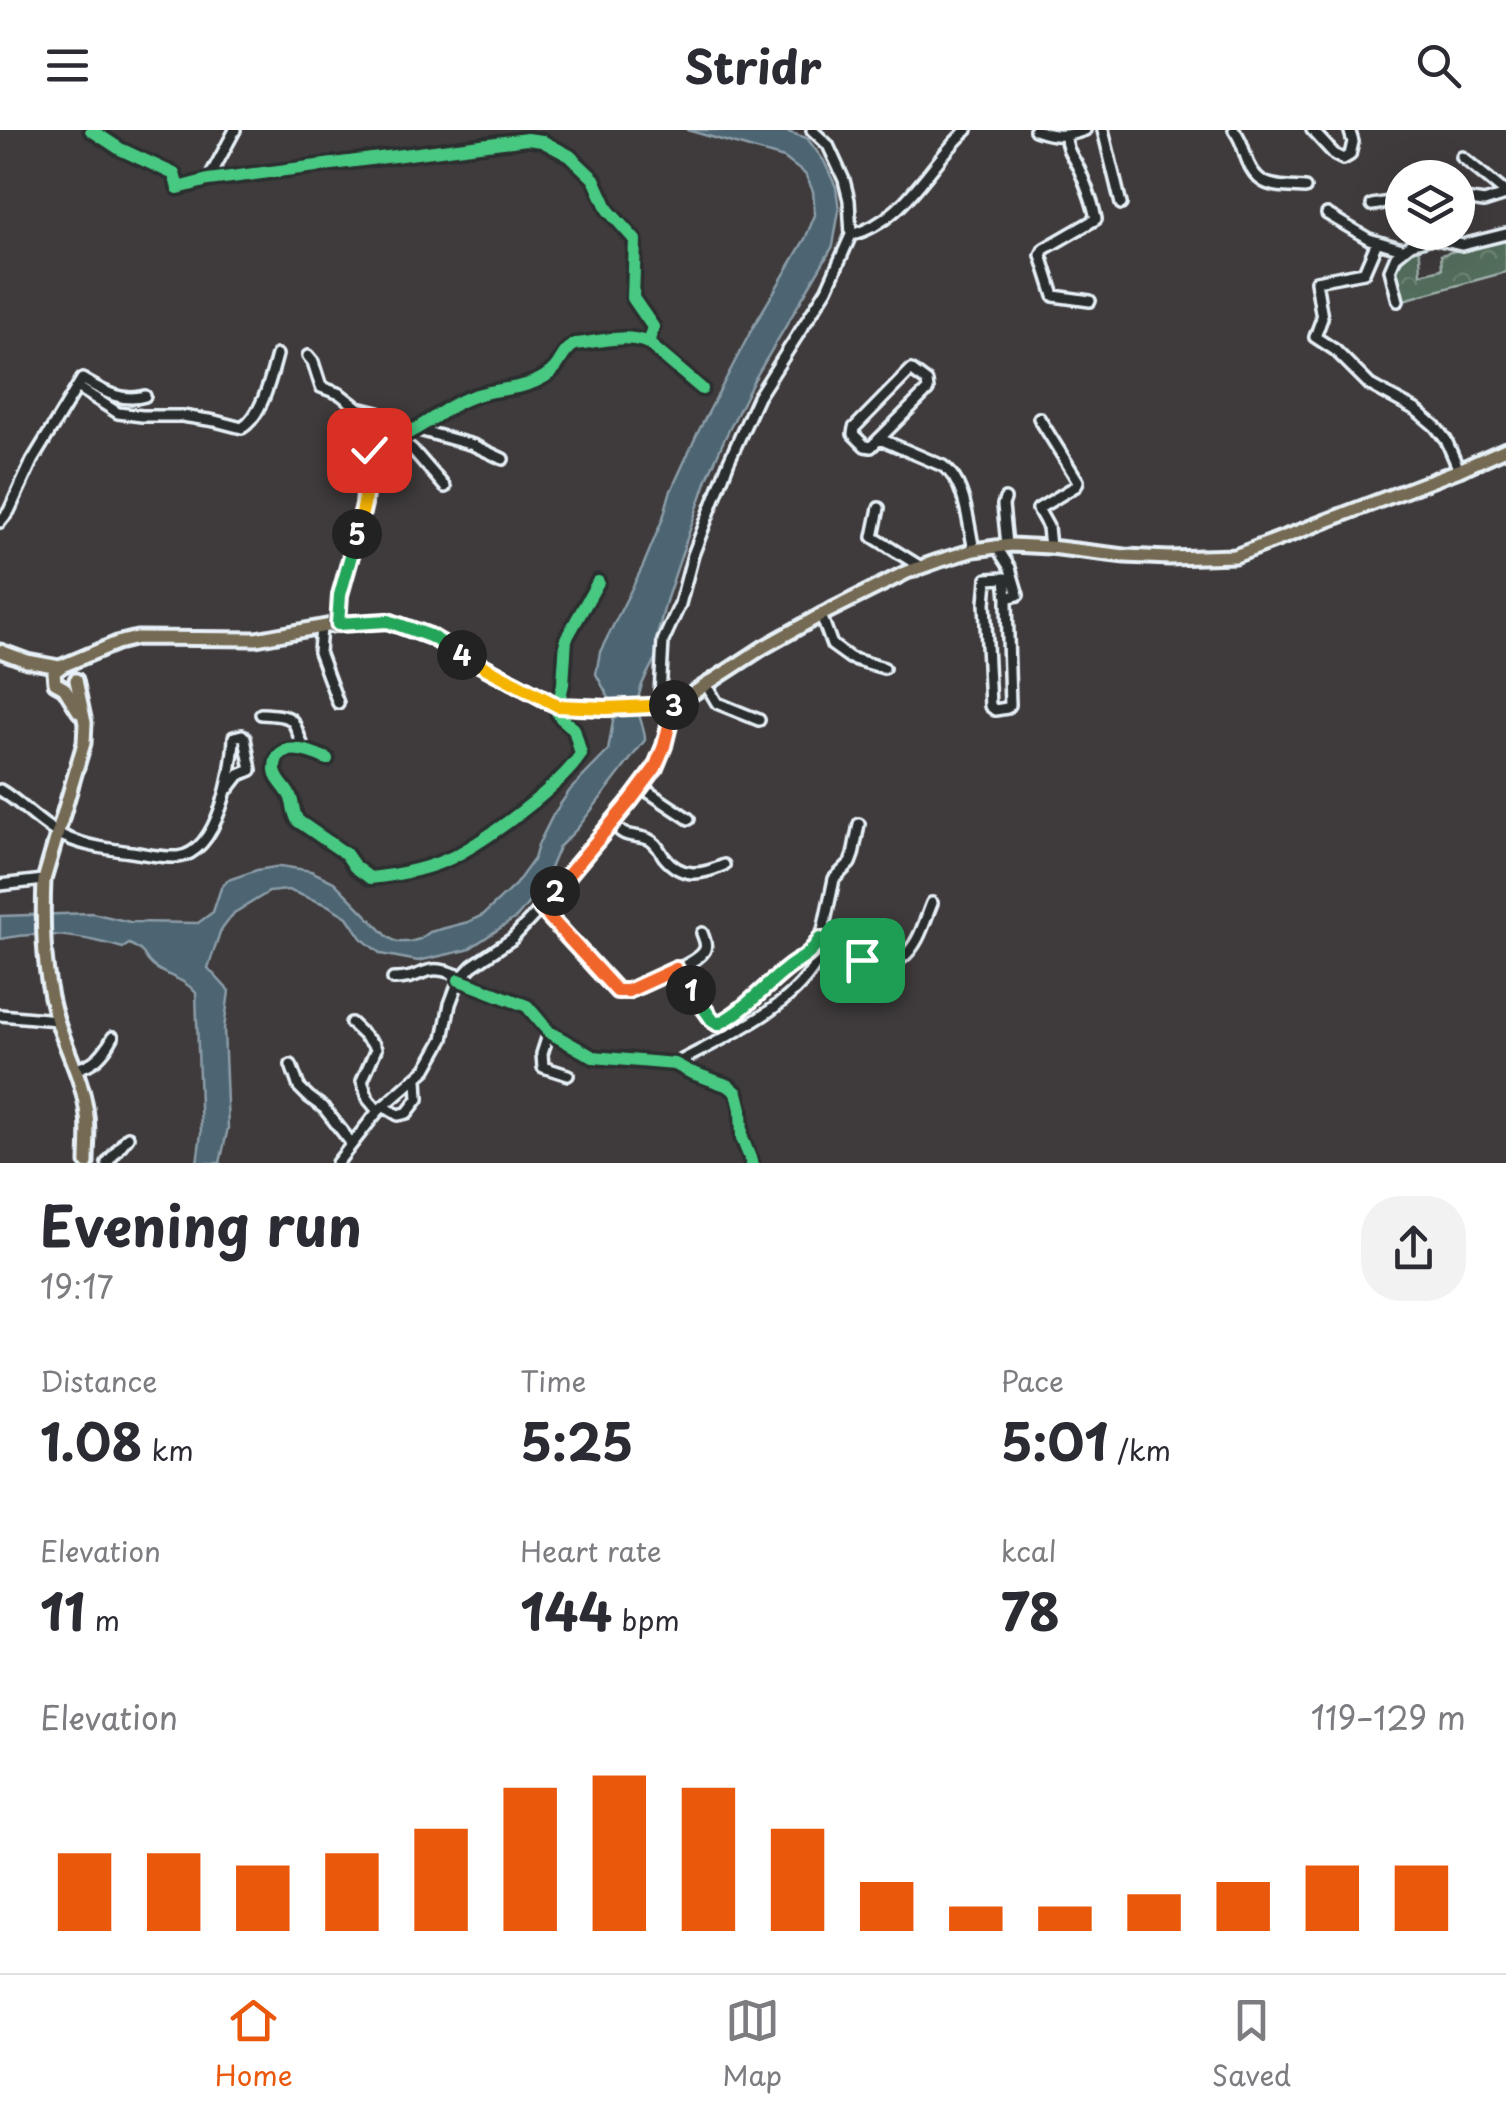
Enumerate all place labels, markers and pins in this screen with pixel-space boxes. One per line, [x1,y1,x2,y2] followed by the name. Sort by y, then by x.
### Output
[327,408,412,493] pin
[332,509,382,559] pin: 5
[437,630,487,680] pin: 4
[649,680,699,730] pin: 3
[530,866,580,916] pin: 2
[820,918,905,1003] pin
[666,965,716,1015] pin: 1

